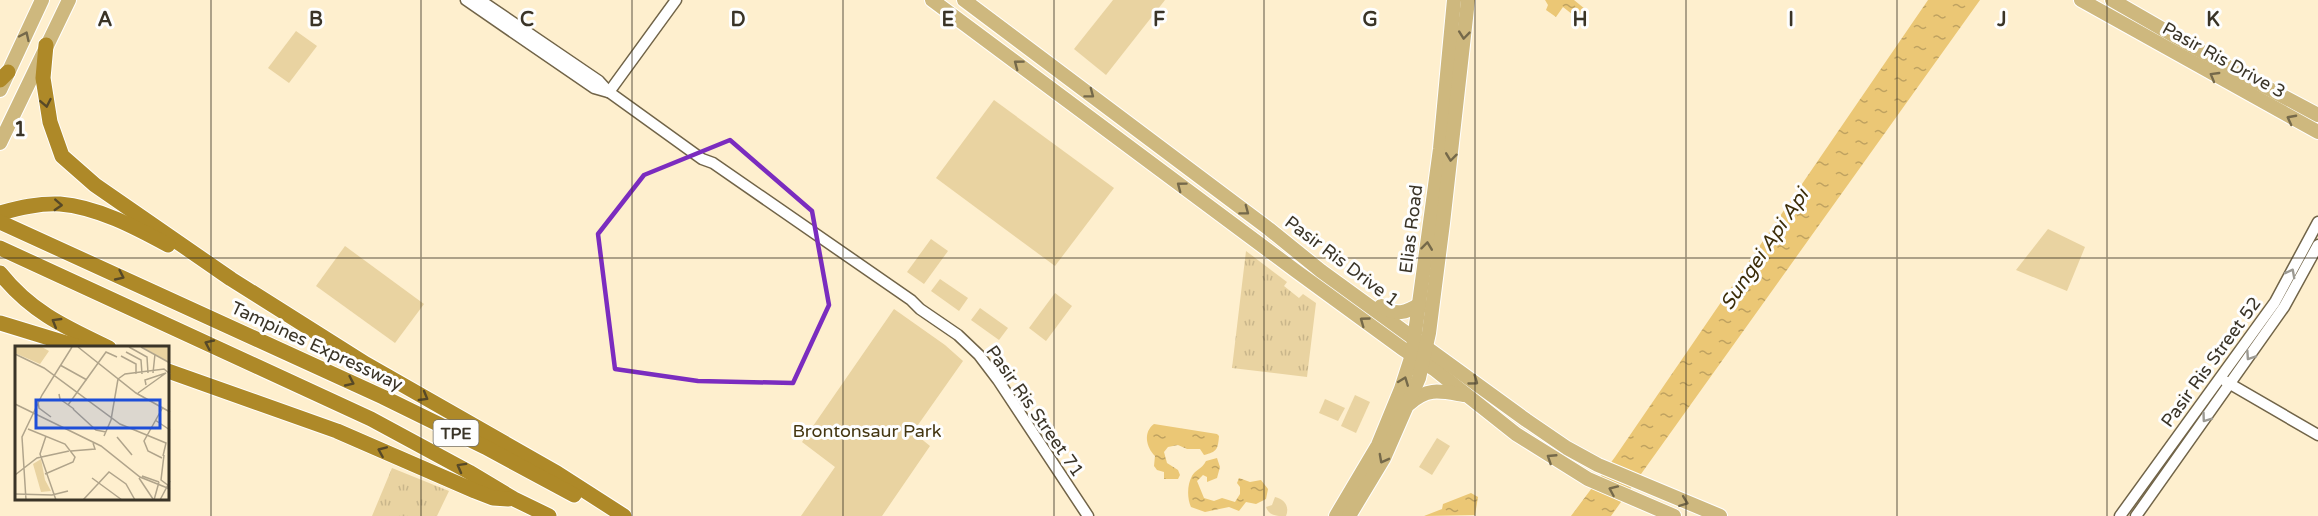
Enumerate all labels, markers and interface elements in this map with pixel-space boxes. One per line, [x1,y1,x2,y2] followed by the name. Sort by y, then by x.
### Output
[98,8,113,32] text: A
[309,8,323,32] text: B
[520,8,534,32] text: C
[730,8,746,32] text: D
[942,8,955,32] text: E
[1153,8,1165,32] text: F
[1362,8,1378,32] text: G
[1572,8,1588,32] text: H
[1788,8,1794,32] text: I
[1996,8,2007,32] text: J
[2206,8,2220,32] text: K
[2159,17,2289,103] street label: Pasir Ris Drive 3
[1459,30,1471,39] one-way arrow
[18,31,30,42] one-way arrow
[1014,61,1025,72] one-way arrow
[2210,71,2220,83] one-way arrow
[1083,87,1094,98] one-way arrow
[39,98,52,108] one-way arrow
[2287,115,2298,126] one-way arrow
[14,118,26,142] text: 1
[1445,153,1458,162] one-way arrow
[1177,182,1188,193] one-way arrow
[1716,182,1816,315] water label: Sungei Api Api
[1395,183,1427,275] street label: Elias Road
[53,199,62,212] one-way arrow
[1239,204,1250,215] one-way arrow
[1281,211,1403,311] street label: Pasir Ris Drive 1
[1421,241,1433,250] one-way arrow
[2284,268,2295,279] one-way arrow
[114,269,125,281] one-way arrow
[2156,293,2266,431] street label: Pasir Ris Street 52
[228,297,407,396] street label: Tampines Expressway
[1360,317,1371,328] one-way arrow
[52,318,62,330] one-way arrow
[204,340,215,352] one-way arrow
[981,341,1089,481] street label: Pasir Ris Street 71
[15,346,170,501] inset map
[2246,349,2257,360] one-way arrow
[343,374,354,386] one-way arrow
[1467,374,1478,385] one-way arrow
[1397,376,1410,387] one-way arrow
[418,390,428,402] one-way arrow
[2202,412,2213,423] one-way arrow
[434,420,478,446] road number: TPE
[793,420,942,442] park label: Brontonsaur Park
[377,446,388,458] one-way arrow
[1379,453,1390,463] one-way arrow
[1547,454,1558,465] one-way arrow
[457,463,467,474] one-way arrow
[1608,486,1619,498] one-way arrow
[1678,495,1689,507] one-way arrow

